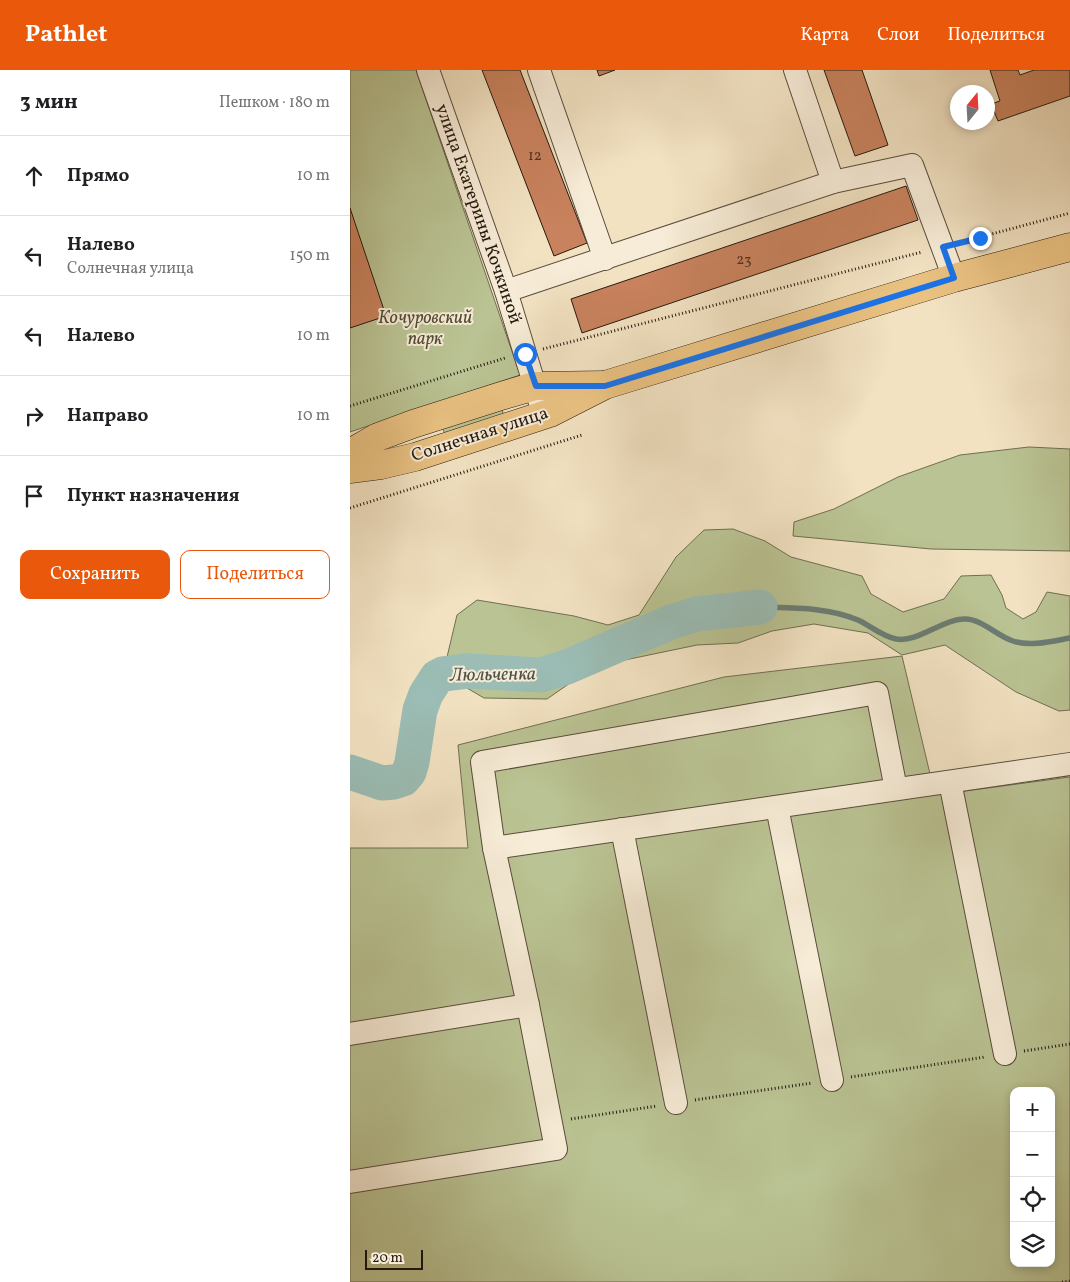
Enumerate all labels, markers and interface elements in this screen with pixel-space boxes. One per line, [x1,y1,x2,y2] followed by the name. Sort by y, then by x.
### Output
[25,18,107,52] text: Pathlet
[801,23,849,48] text: Карта
[877,23,919,48] text: Слои
[947,23,1045,48] text: Поделиться
[950,85,995,130] north arrow
[20,88,78,117] text: 3 мин
[219,92,330,114] text: Пешком · 180 m
[429,101,527,327] street label: улица Екатерины Кочкиной
[528,146,542,167] house number: 12
[20,162,48,190] icon: ahead
[67,163,129,189] text: Прямо
[297,165,330,187] text: 10 m
[969,227,992,250] route end
[67,232,135,258] text: Налево
[20,242,48,270] icon: left
[289,245,330,267] text: 150 m
[736,250,752,271] house number: 23
[67,258,194,280] text: Солнечная улица
[378,306,472,352] park label: Кочуровский парк
[20,322,48,350] icon: left
[67,323,135,349] text: Налево
[297,325,330,347] text: 10 m
[514,343,537,366] route start
[408,401,552,469] street label: Солнечная улица
[20,402,48,430] icon: right
[67,403,149,429] text: Направо
[297,405,330,427] text: 10 m
[20,482,48,510] icon: arrive
[67,483,240,509] text: Пункт назначения
[20,550,170,599] button: Сохранить
[180,550,330,599] button: Поделиться
[449,661,536,689] water label: Люльченка
[1010,1087,1055,1267] map controls
[1010,1087,1055,1132] button: +
[1010,1132,1055,1177] button: −
[1010,1177,1055,1222] button: locate
[1010,1222,1055,1267] button: layers
[365,1247,422,1270] scale bar
[372,1249,403,1268] text: 20 m

